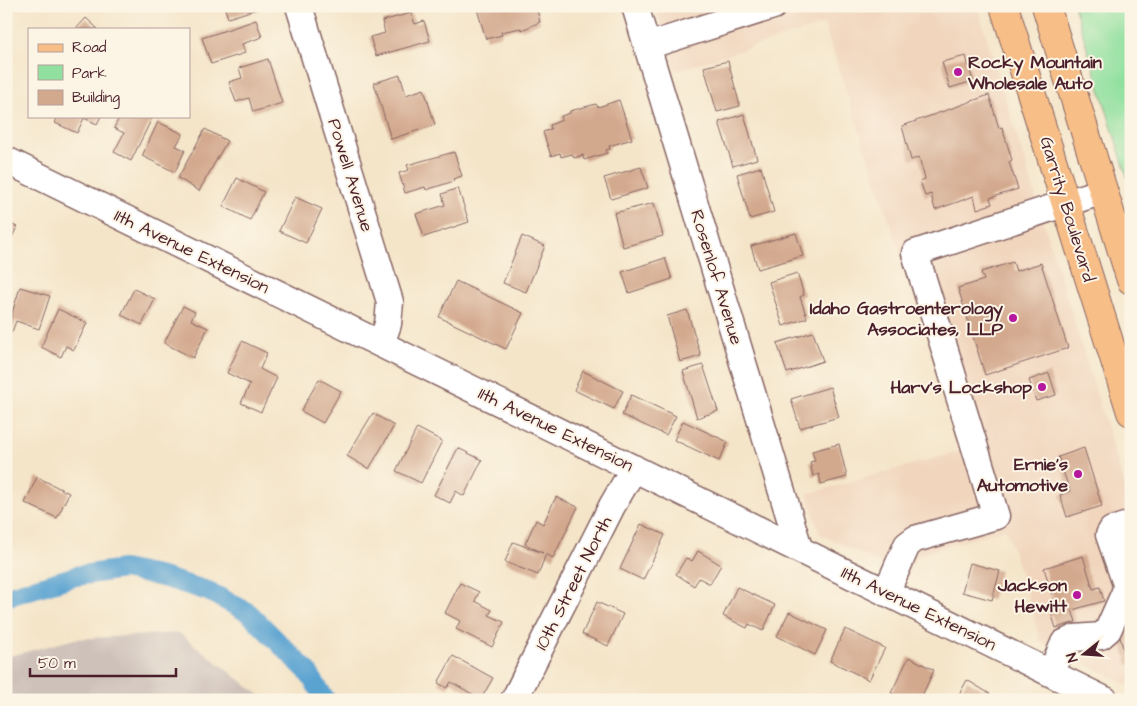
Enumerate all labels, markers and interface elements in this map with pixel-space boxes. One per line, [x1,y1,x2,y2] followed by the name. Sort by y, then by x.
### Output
[28,28,190,118] legend
[72,37,107,58] text: Road
[967,50,1102,96] place label: Rocky Mountain Wholesale Auto
[72,63,107,84] text: Park
[952,66,964,78] marker: Rocky Mountain Wholesale Auto
[72,87,120,109] text: Building
[321,115,380,235] street label: Powell Avenue
[1033,133,1102,285] street label: Garrity Boulevard
[110,203,274,300] street label: 11th Avenue Extension
[684,207,749,348] street label: Rosenlof Avenue
[810,296,1004,342] place label: Idaho Gastroenterology Associates, LLP
[1007,312,1019,324] marker: Idaho Gastroenterology Associates, LLP
[890,375,1032,400] place label: Harv's Lockshop
[474,381,638,478] street label: 11th Avenue Extension
[1036,381,1048,393] marker: Harv's Lockshop
[977,452,1068,498] place label: Ernie's Automotive
[1072,468,1084,480] marker: Ernie's Automotive
[529,512,618,655] street label: 10th Street North
[837,560,1001,657] street label: 11th Avenue Extension
[997,573,1068,619] place label: Jackson Hewitt
[1071,589,1083,601] marker: Jackson Hewitt
[1060,628,1110,678] north arrow
[30,646,176,678] scale bar
[1062,650,1083,665] text: N
[38,653,76,674] text: 50 m

